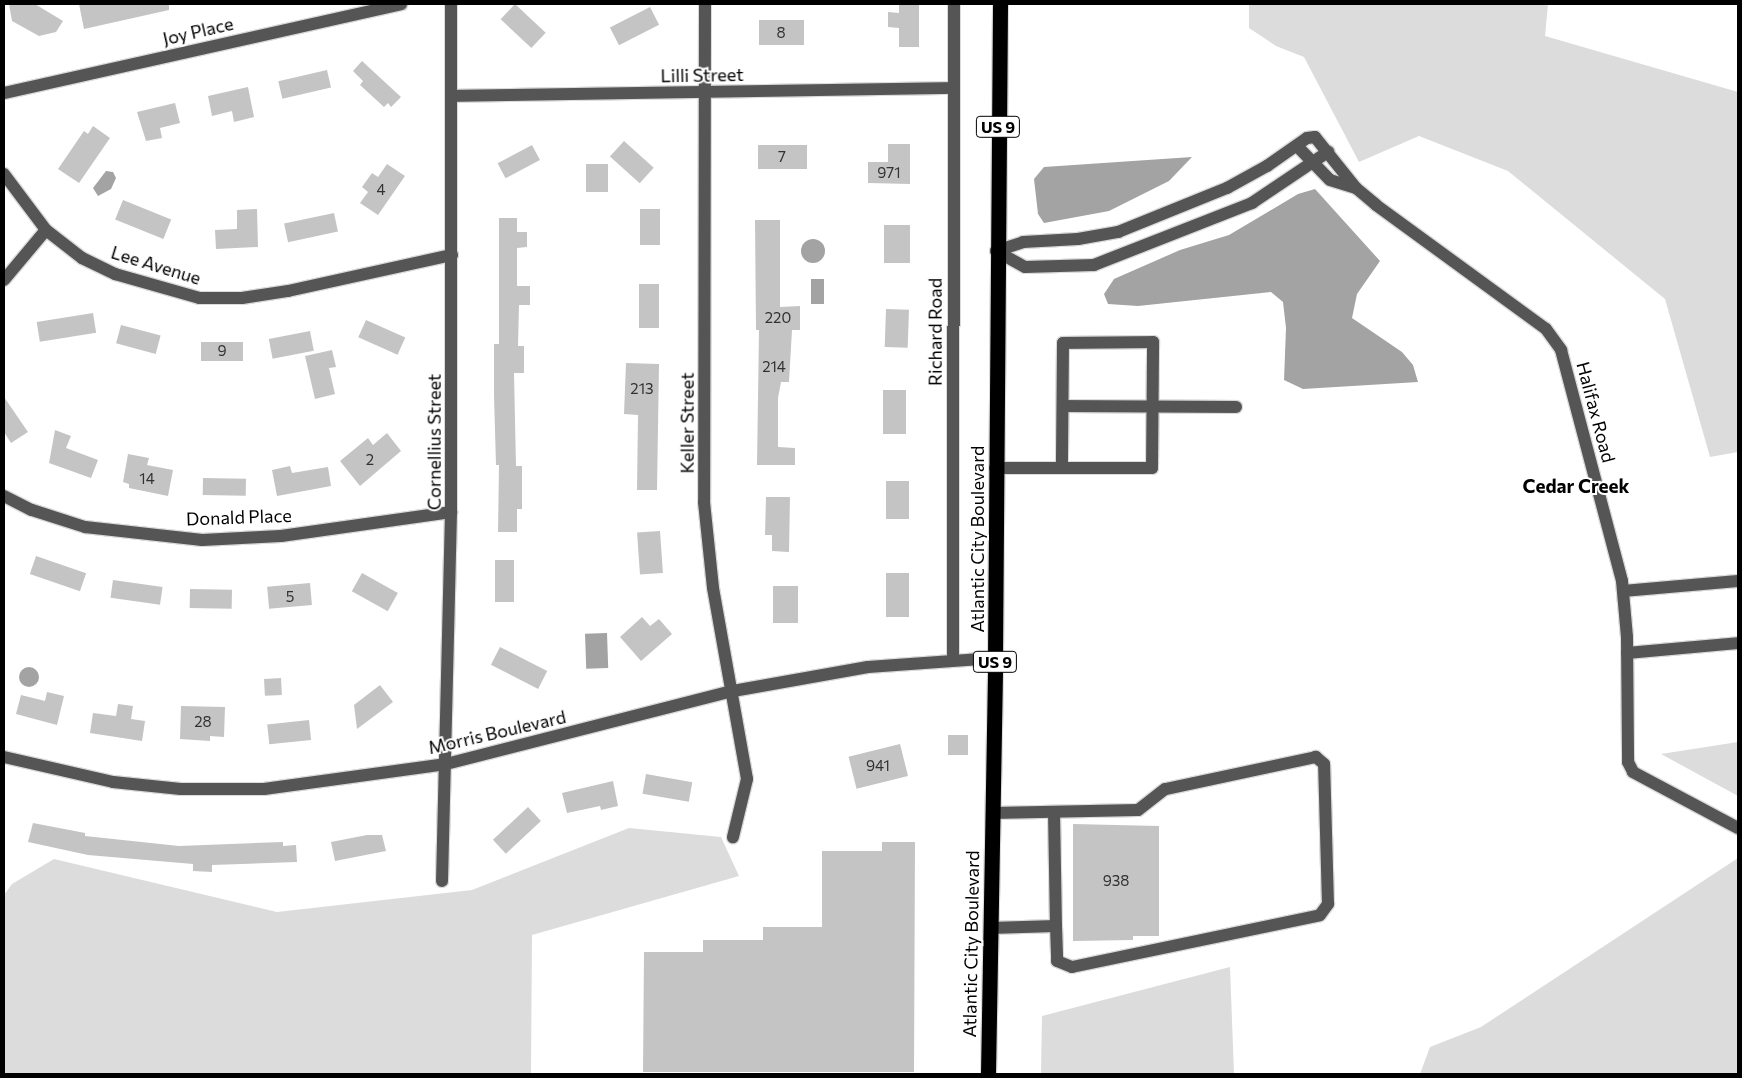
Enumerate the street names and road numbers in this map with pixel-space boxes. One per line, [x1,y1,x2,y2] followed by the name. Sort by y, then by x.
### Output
[160,12,236,50] street label: Joy Place
[660,63,744,87] street label: Lilli Street
[976,114,1020,140] road number: US 9
[108,241,204,289] street label: Lee Avenue
[924,278,946,386] street label: Richard Road
[1572,359,1620,465] street label: Halifax Road
[676,372,698,474] street label: Keller Street
[423,374,445,510] street label: Cornellius Street
[966,446,988,632] street label: Atlantic City Boulevard
[186,504,292,530] street label: Donald Place
[972,649,1018,676] road number: US 9
[426,706,568,758] street label: Morris Boulevard
[959,850,983,1038] street label: Atlantic City Boulevard

